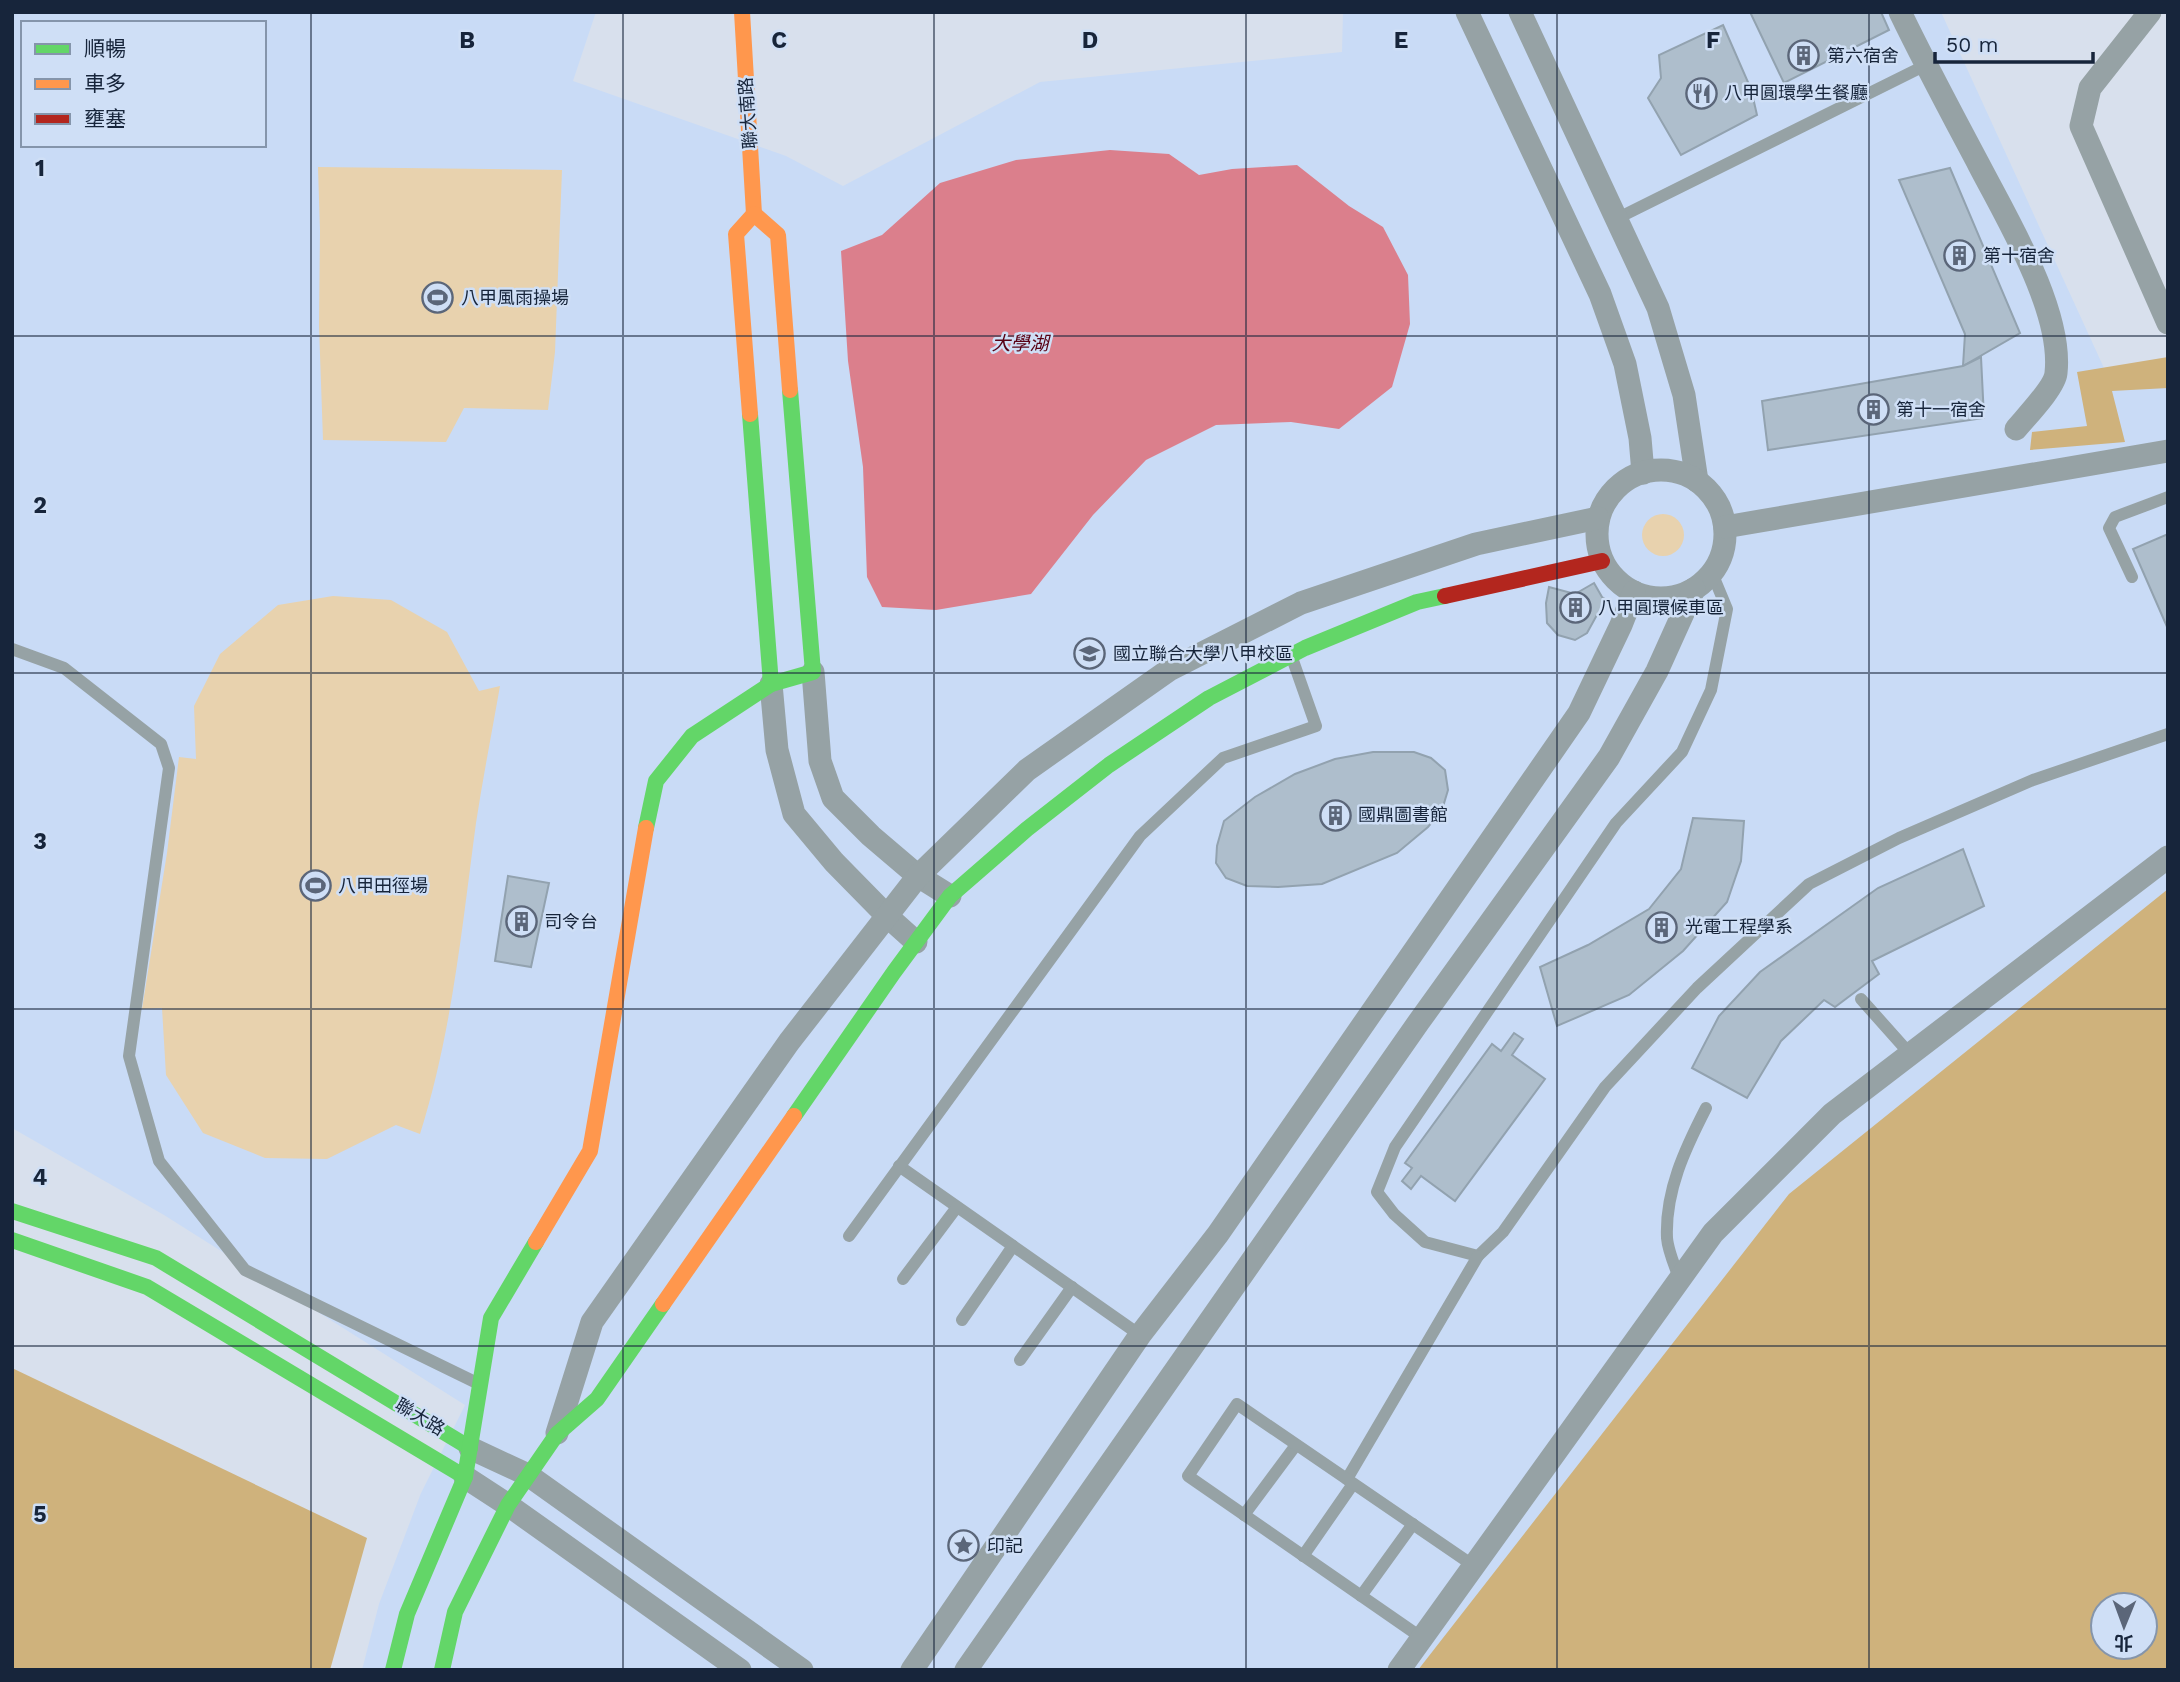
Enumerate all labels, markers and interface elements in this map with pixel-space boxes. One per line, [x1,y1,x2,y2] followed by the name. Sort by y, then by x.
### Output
[21,21,266,147] legend
[1935,21,2092,65] scale bar
[459,27,475,54] text: B
[771,27,787,54] text: C
[1082,27,1098,54] text: D
[1394,27,1408,54] text: E
[1706,27,1720,54] text: F
[1946,32,1998,57] text: 50 m
[84,36,126,61] text: 順暢
[1787,39,1821,73] building icon: 第六宿舍
[1827,45,1899,66] place label: 第六宿舍
[84,71,126,96] text: 車多
[735,76,760,150] street label: 聯大南路
[1684,76,1718,110] restaurant icon: 八甲圓環學生餐廳
[1724,82,1868,103] place label: 八甲圓環學生餐廳
[84,106,126,131] text: 壅塞
[35,155,45,182] text: 1
[1943,239,1977,273] building icon: 第十宿舍
[1983,245,2055,266] place label: 第十宿舍
[421,281,455,315] sports icon: 八甲風雨操場
[461,287,569,308] place label: 八甲風雨操場
[991,332,1051,355] water label: 大學湖
[1856,393,1890,427] building icon: 第十一宿舍
[1896,399,1986,420] place label: 第十一宿舍
[33,492,47,519] text: 2
[1558,591,1592,625] building icon: 八甲圓環候車區
[1598,597,1724,618] place label: 八甲圓環候車區
[1073,637,1107,671] school or university icon: 國立聯合大學八甲校區
[1113,643,1293,664] place label: 國立聯合大學八甲校區
[1318,798,1352,832] building icon: 國鼎圖書館
[1358,804,1448,825] place label: 國鼎圖書館
[33,828,47,855] text: 3
[298,869,332,903] sports icon: 八甲田徑場
[338,875,428,896] place label: 八甲田徑場
[504,905,538,939] building icon: 司令台
[1645,910,1679,944] building icon: 光電工程學系
[544,911,598,932] place label: 司令台
[1685,916,1793,937] place label: 光電工程學系
[33,1164,48,1191] text: 4
[392,1394,449,1439] street label: 聯大路
[33,1501,47,1528] text: 5
[947,1529,981,1563] place icon: 印記
[987,1535,1023,1556] place label: 印記
[2089,1591,2159,1661] north arrow
[2114,1631,2133,1654] text: 北

